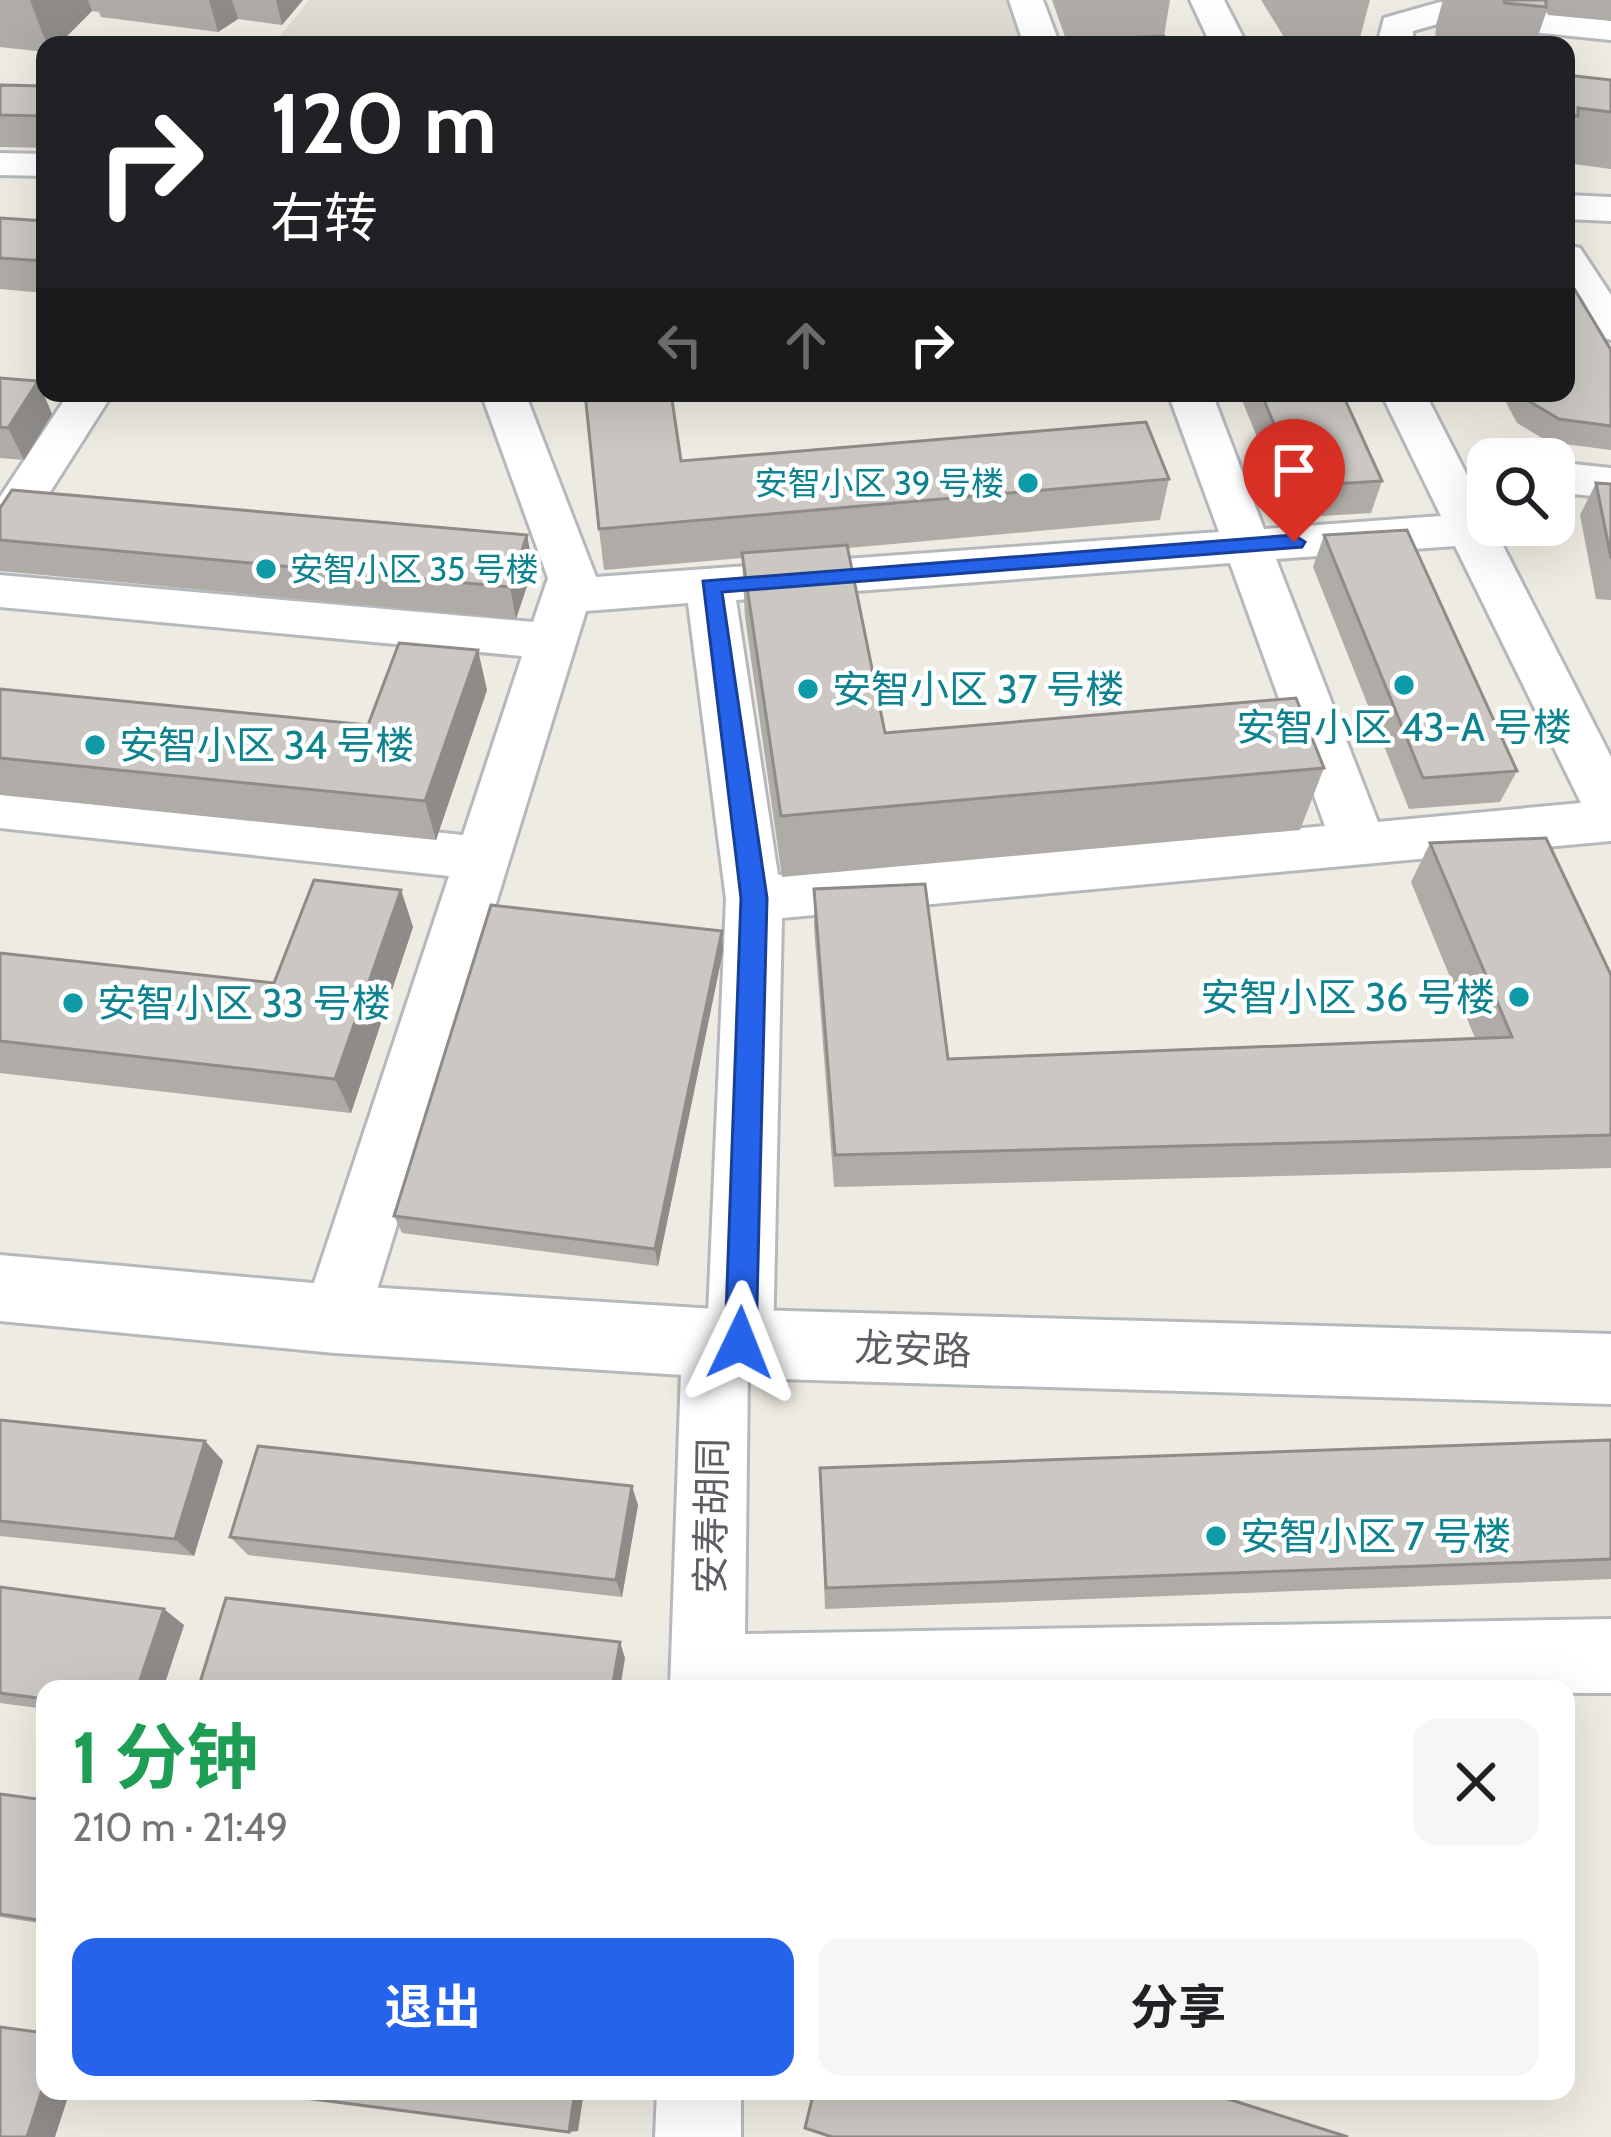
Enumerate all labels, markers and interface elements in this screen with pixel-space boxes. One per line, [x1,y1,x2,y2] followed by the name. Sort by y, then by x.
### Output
[270,72,497,174] text: 120 m
[72,84,228,240] icon: right
[270,185,378,251] text: 右转
[647,312,713,378] icon: left
[773,312,839,378] icon: ahead
[899,312,965,378] icon: right
[1243,419,1345,542] pin
[1261,437,1327,503] icon: arrive
[1467,438,1575,546] map controls
[1467,438,1575,546] button: search
[755,463,1004,503] place label: 安智小区 39 号楼
[1015,470,1041,496] marker: 安智小区 39 号楼
[290,549,539,589] place label: 安智小区 35 号楼
[253,556,279,582] marker: 安智小区 35 号楼
[832,665,1124,713] place label: 安智小区 37 号楼
[1391,672,1417,698] marker: 安智小区 43-A 号楼
[795,676,821,702] marker: 安智小区 37 号楼
[1236,703,1572,751] place label: 安智小区 43-A 号楼
[119,721,414,769] place label: 安智小区 34 号楼
[82,732,108,758] marker: 安智小区 34 号楼
[1200,973,1495,1021] place label: 安智小区 36 号楼
[97,979,391,1027] place label: 安智小区 33 号楼
[1506,984,1532,1010] marker: 安智小区 36 号楼
[60,990,86,1016] marker: 安智小区 33 号楼
[677,1280,803,1406] position arrow
[854,1323,972,1375] street label: 龙安路
[686,1438,736,1594] street label: 安寿胡同
[1240,1512,1511,1560] place label: 安智小区 7 号楼
[1203,1523,1229,1549] marker: 安智小区 7 号楼
[72,1714,259,1801] text: 1 分钟
[1413,1719,1539,1845] button: close
[72,1803,288,1851] text: 210 m · 21:49
[72,1938,794,2076] button: 退出
[818,1938,1539,2076] button: 分享

